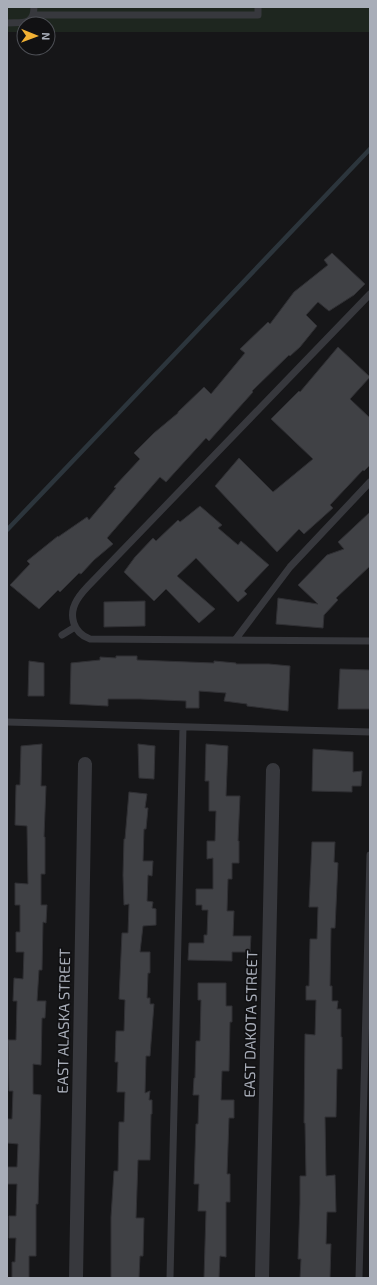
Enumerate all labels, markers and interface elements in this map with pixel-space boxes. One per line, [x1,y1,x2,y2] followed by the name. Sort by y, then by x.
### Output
[16,16,56,56] north arrow
[40,32,53,40] text: N
[53,948,73,1094] street label: EAST ALASKA STREET
[240,950,260,1098] street label: EAST DAKOTA STREET

